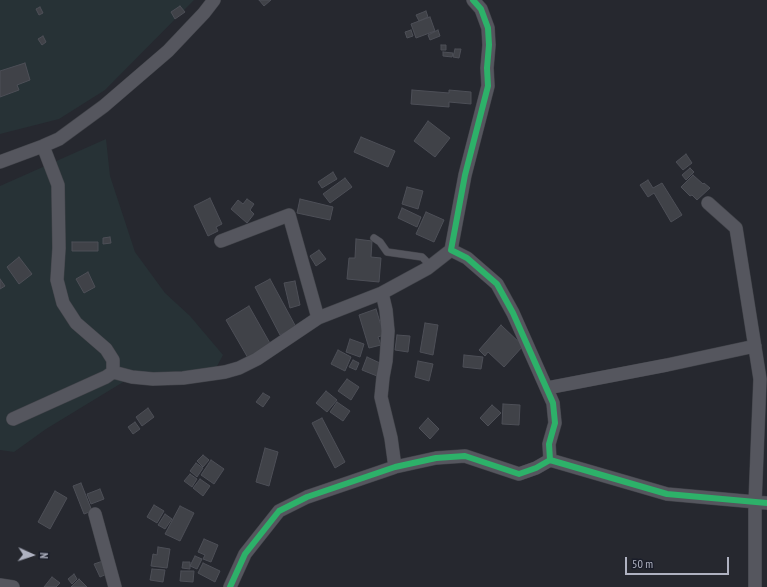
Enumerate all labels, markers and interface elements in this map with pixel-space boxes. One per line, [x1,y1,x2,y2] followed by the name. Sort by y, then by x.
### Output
[12,535,52,575] north arrow
[627,549,731,575] scale bar
[37,552,51,559] text: N
[632,556,653,571] text: 50 m

